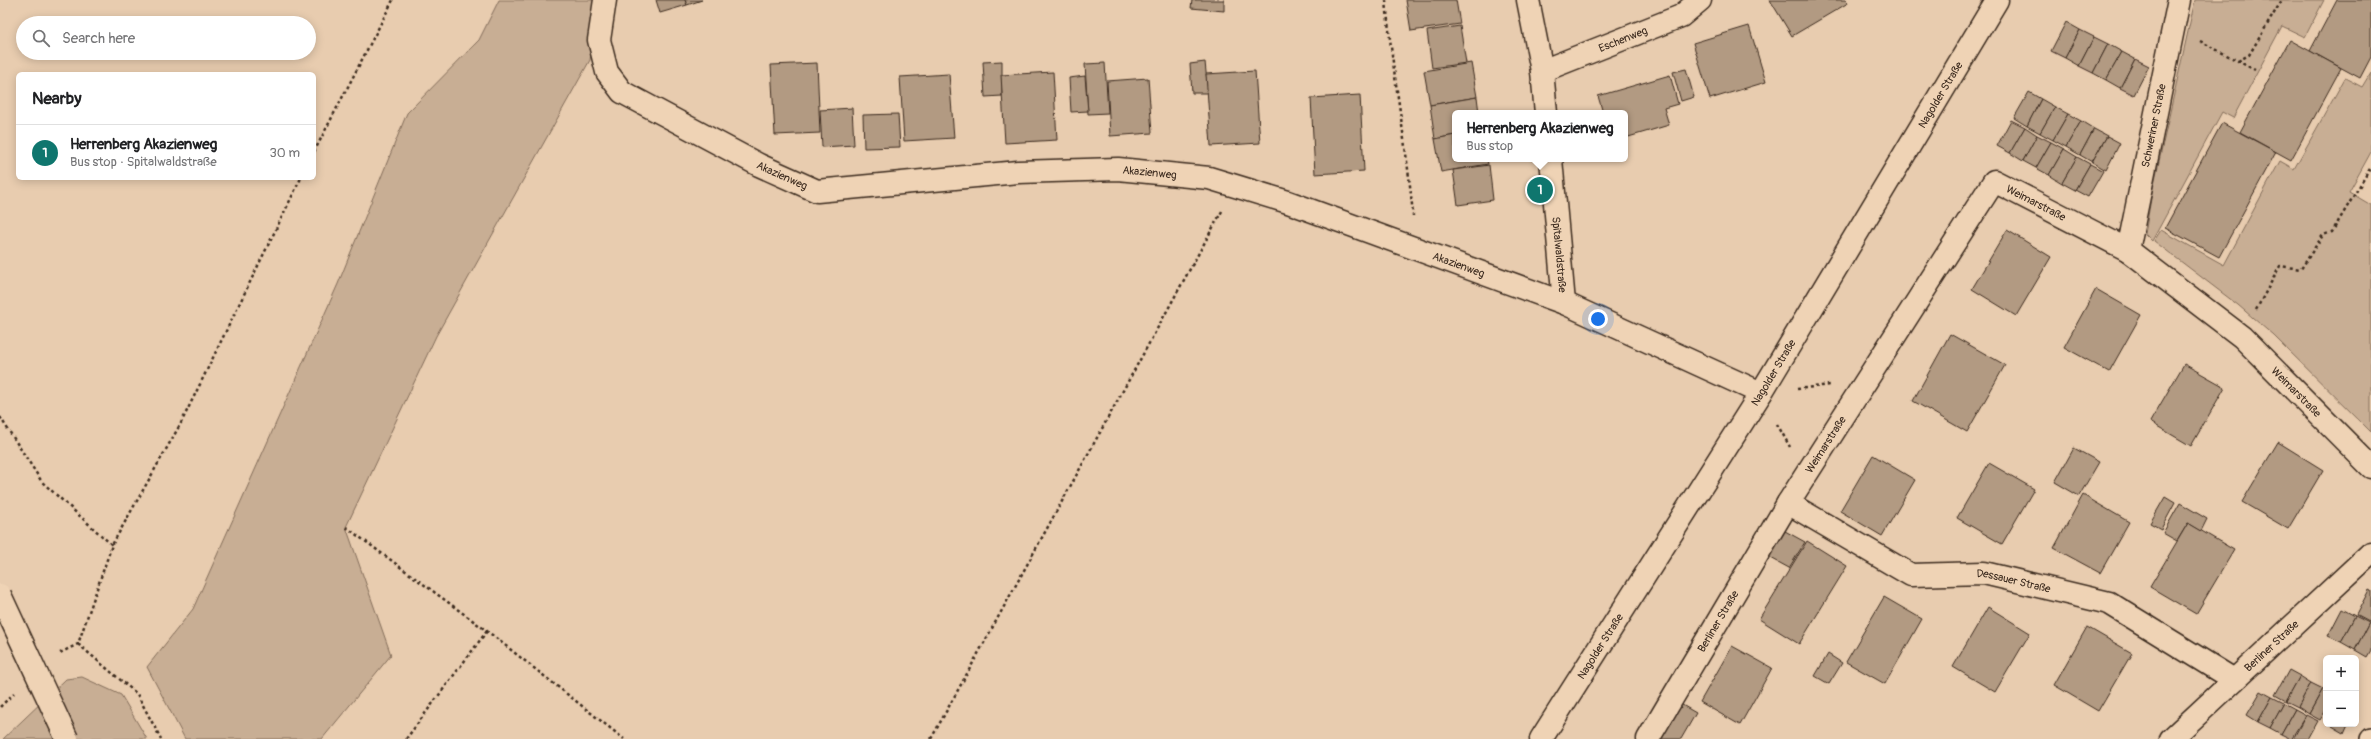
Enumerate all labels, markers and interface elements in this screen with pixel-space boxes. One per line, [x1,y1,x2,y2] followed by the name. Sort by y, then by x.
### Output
[16,16,316,60] search box
[1597,24,1650,55] street label: Eschenweg
[30,27,52,49] icon: search
[62,29,135,48] text: Search here
[1916,59,1966,131] street label: Nagolder Straße
[2139,82,2169,169] street label: Schweriner Straße
[32,88,81,109] text: Nearby
[1452,110,1628,162] popup
[1466,119,1614,138] text: Herrenberg Akazienweg
[70,135,217,154] text: Herrenberg Akazienweg
[1466,138,1513,154] text: Bus stop
[42,145,48,161] text: 1
[270,145,300,161] text: 30 m
[70,154,217,170] text: Bus stop · Spitalwaldstraße
[754,159,810,193] street label: Akazienweg
[1122,163,1178,182] street label: Akazienweg
[1527,175,1553,205] pin: 1
[2004,182,2068,224] street label: Weimarstraße
[1549,216,1569,294] street label: Spitalwaldstraße
[1431,249,1487,281] street label: Akazienweg
[1588,309,1608,329] your location
[1749,337,1799,408] street label: Nagolder Straße
[2268,364,2324,420] street label: Weimarstraße
[1803,413,1849,476] street label: Weimarstraße
[1976,567,2052,596] street label: Dessauer Straße
[1695,588,1742,655] street label: Berliner Straße
[1575,611,1626,682] street label: Nagolder Straße
[2242,617,2302,674] street label: Berliner Straße
[2323,655,2359,727] map controls
[2323,655,2359,691] button: +
[2323,691,2359,727] button: −

